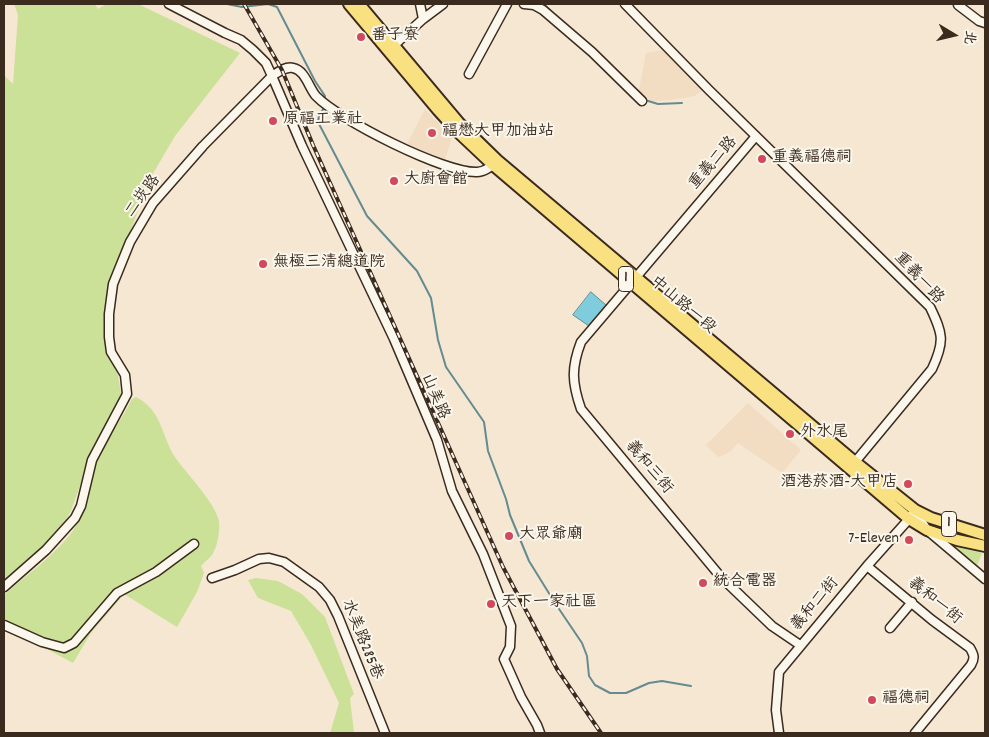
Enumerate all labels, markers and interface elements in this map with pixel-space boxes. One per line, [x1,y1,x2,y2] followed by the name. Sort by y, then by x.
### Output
[929,10,979,60] north arrow
[371,27,419,47] place label: 番子寮
[958,29,980,46] text: 北
[355,31,367,43] marker: 番子寮
[283,111,363,131] place label: 原福工業社
[267,115,279,127] marker: 原福工業社
[442,123,554,143] place label: 福懋大甲加油站
[426,127,438,139] marker: 福懋大甲加油站
[686,134,742,194] street label: 重義二路
[772,149,852,169] place label: 重義福德祠
[756,153,768,165] marker: 重義福德祠
[404,171,468,191] place label: 大廚會館
[122,172,166,222] street label: 二崁路
[388,175,400,187] marker: 大廚會館
[889,249,947,309] street label: 重義一路
[273,254,385,274] place label: 無極三清總道院
[257,258,269,270] marker: 無極三清總道院
[618,266,634,292] road number: 1
[645,273,719,339] street label: 中山路一段
[416,371,452,423] street label: 山美路
[800,424,848,444] place label: 外水尾
[784,428,796,440] marker: 外水尾
[620,437,676,499] street label: 義和三街
[781,474,898,494] place label: 酒港菸酒-大甲店
[902,478,914,490] marker: 酒港菸酒-大甲店
[942,512,956,536] road number: 1
[519,526,583,546] place label: 大眾爺廟
[503,530,515,542] marker: 大眾爺廟
[848,530,899,550] place label: 7-Eleven
[903,534,915,546] marker: 7-Eleven
[713,573,777,593] place label: 統合電器
[788,574,844,636] street label: 義和二街
[903,574,965,630] street label: 義和一街
[697,577,709,589] marker: 統合電器
[501,594,597,614] place label: 天下一家社區
[336,597,386,683] street label: 水美路285巷
[485,598,497,610] marker: 天下一家社區
[882,690,930,710] place label: 福德祠
[866,694,878,706] marker: 福德祠

